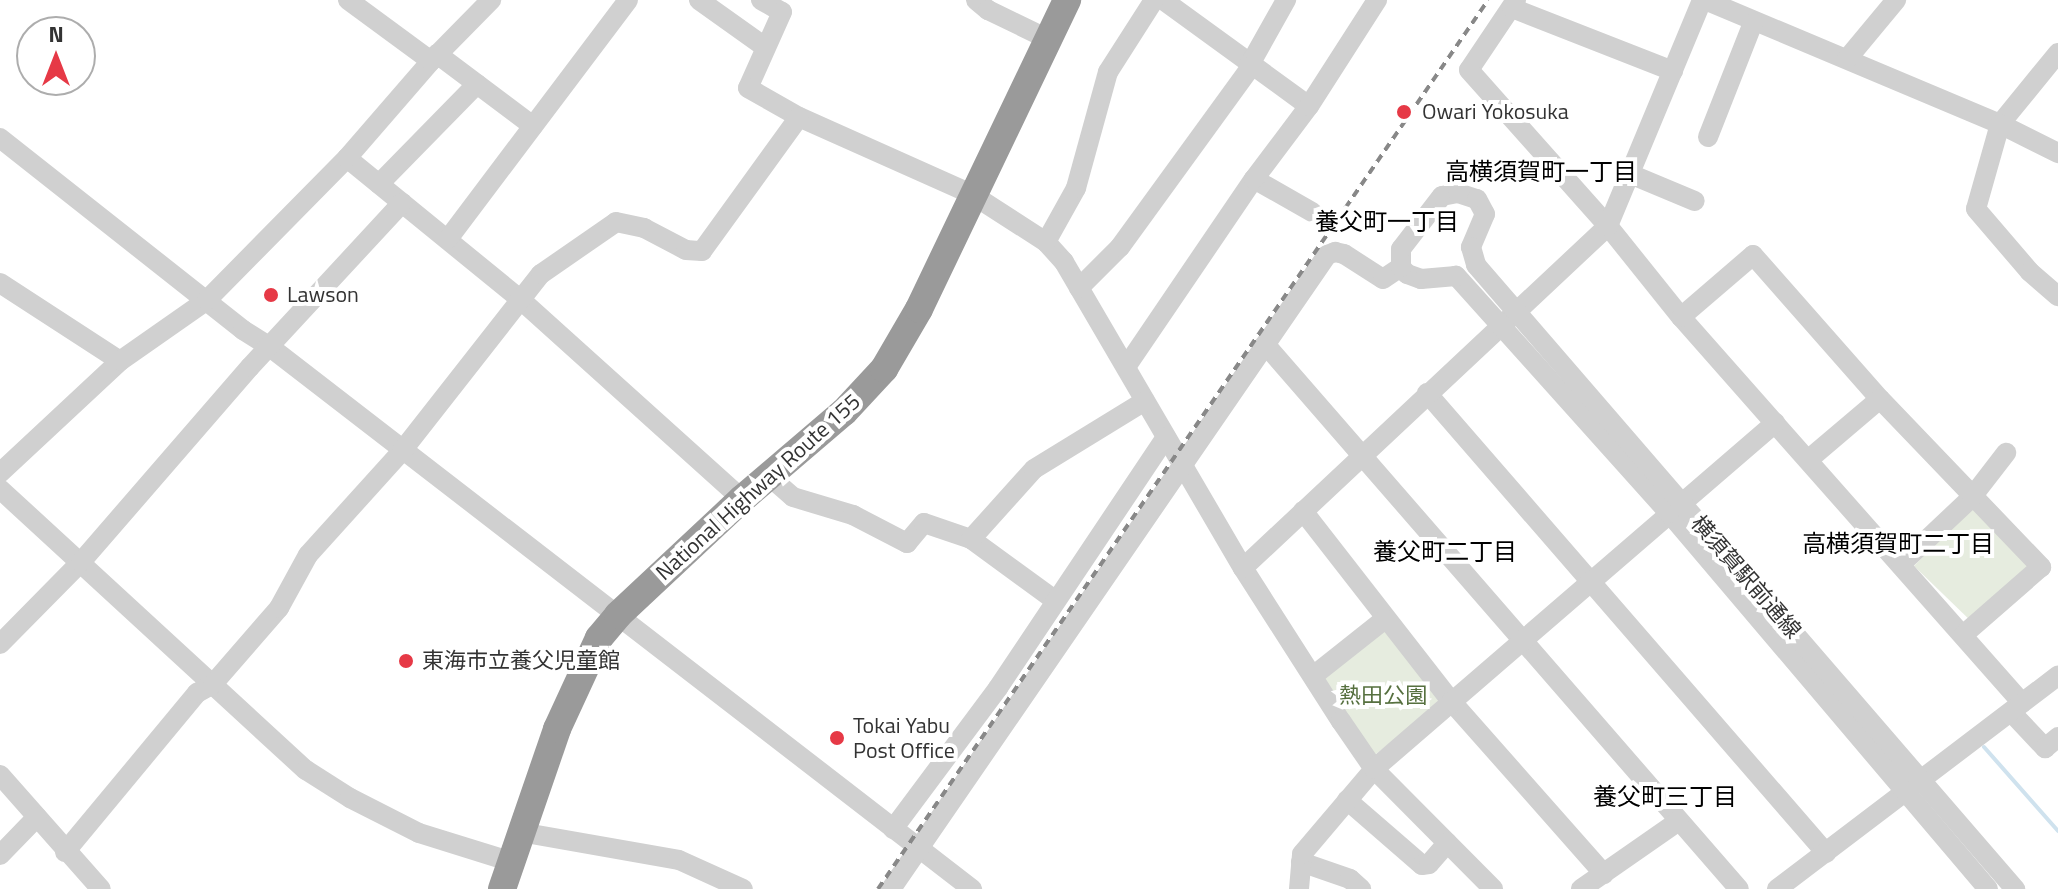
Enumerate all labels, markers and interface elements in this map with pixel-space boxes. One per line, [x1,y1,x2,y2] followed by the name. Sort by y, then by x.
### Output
[16,16,96,96] north arrow
[48,17,64,51] text: N
[1422,99,1569,125] place label: Owari Yokosuka
[1393,101,1415,123] marker: Owari Yokosuka
[1445,158,1637,186] district label: 高横須賀町一丁目
[1315,208,1459,236] district label: 養父町一丁目
[287,282,359,308] place label: Lawson
[262,286,280,304] marker: Lawson
[650,388,866,586] street label: National Highway Route 155
[1686,510,1806,644] street label: 横須賀駅前通線
[1802,530,1994,558] district label: 高横須賀町二丁目
[1373,538,1517,566] district label: 養父町二丁目
[422,648,620,674] place label: 東海市立養父児童館
[397,652,415,670] marker: 東海市立養父児童館
[1339,683,1427,709] park label: 熱田公園
[853,712,955,764] place label: Tokai Yabu Post Office
[828,729,846,747] marker: Tokai Yabu Post Office
[1593,783,1737,811] district label: 養父町三丁目

